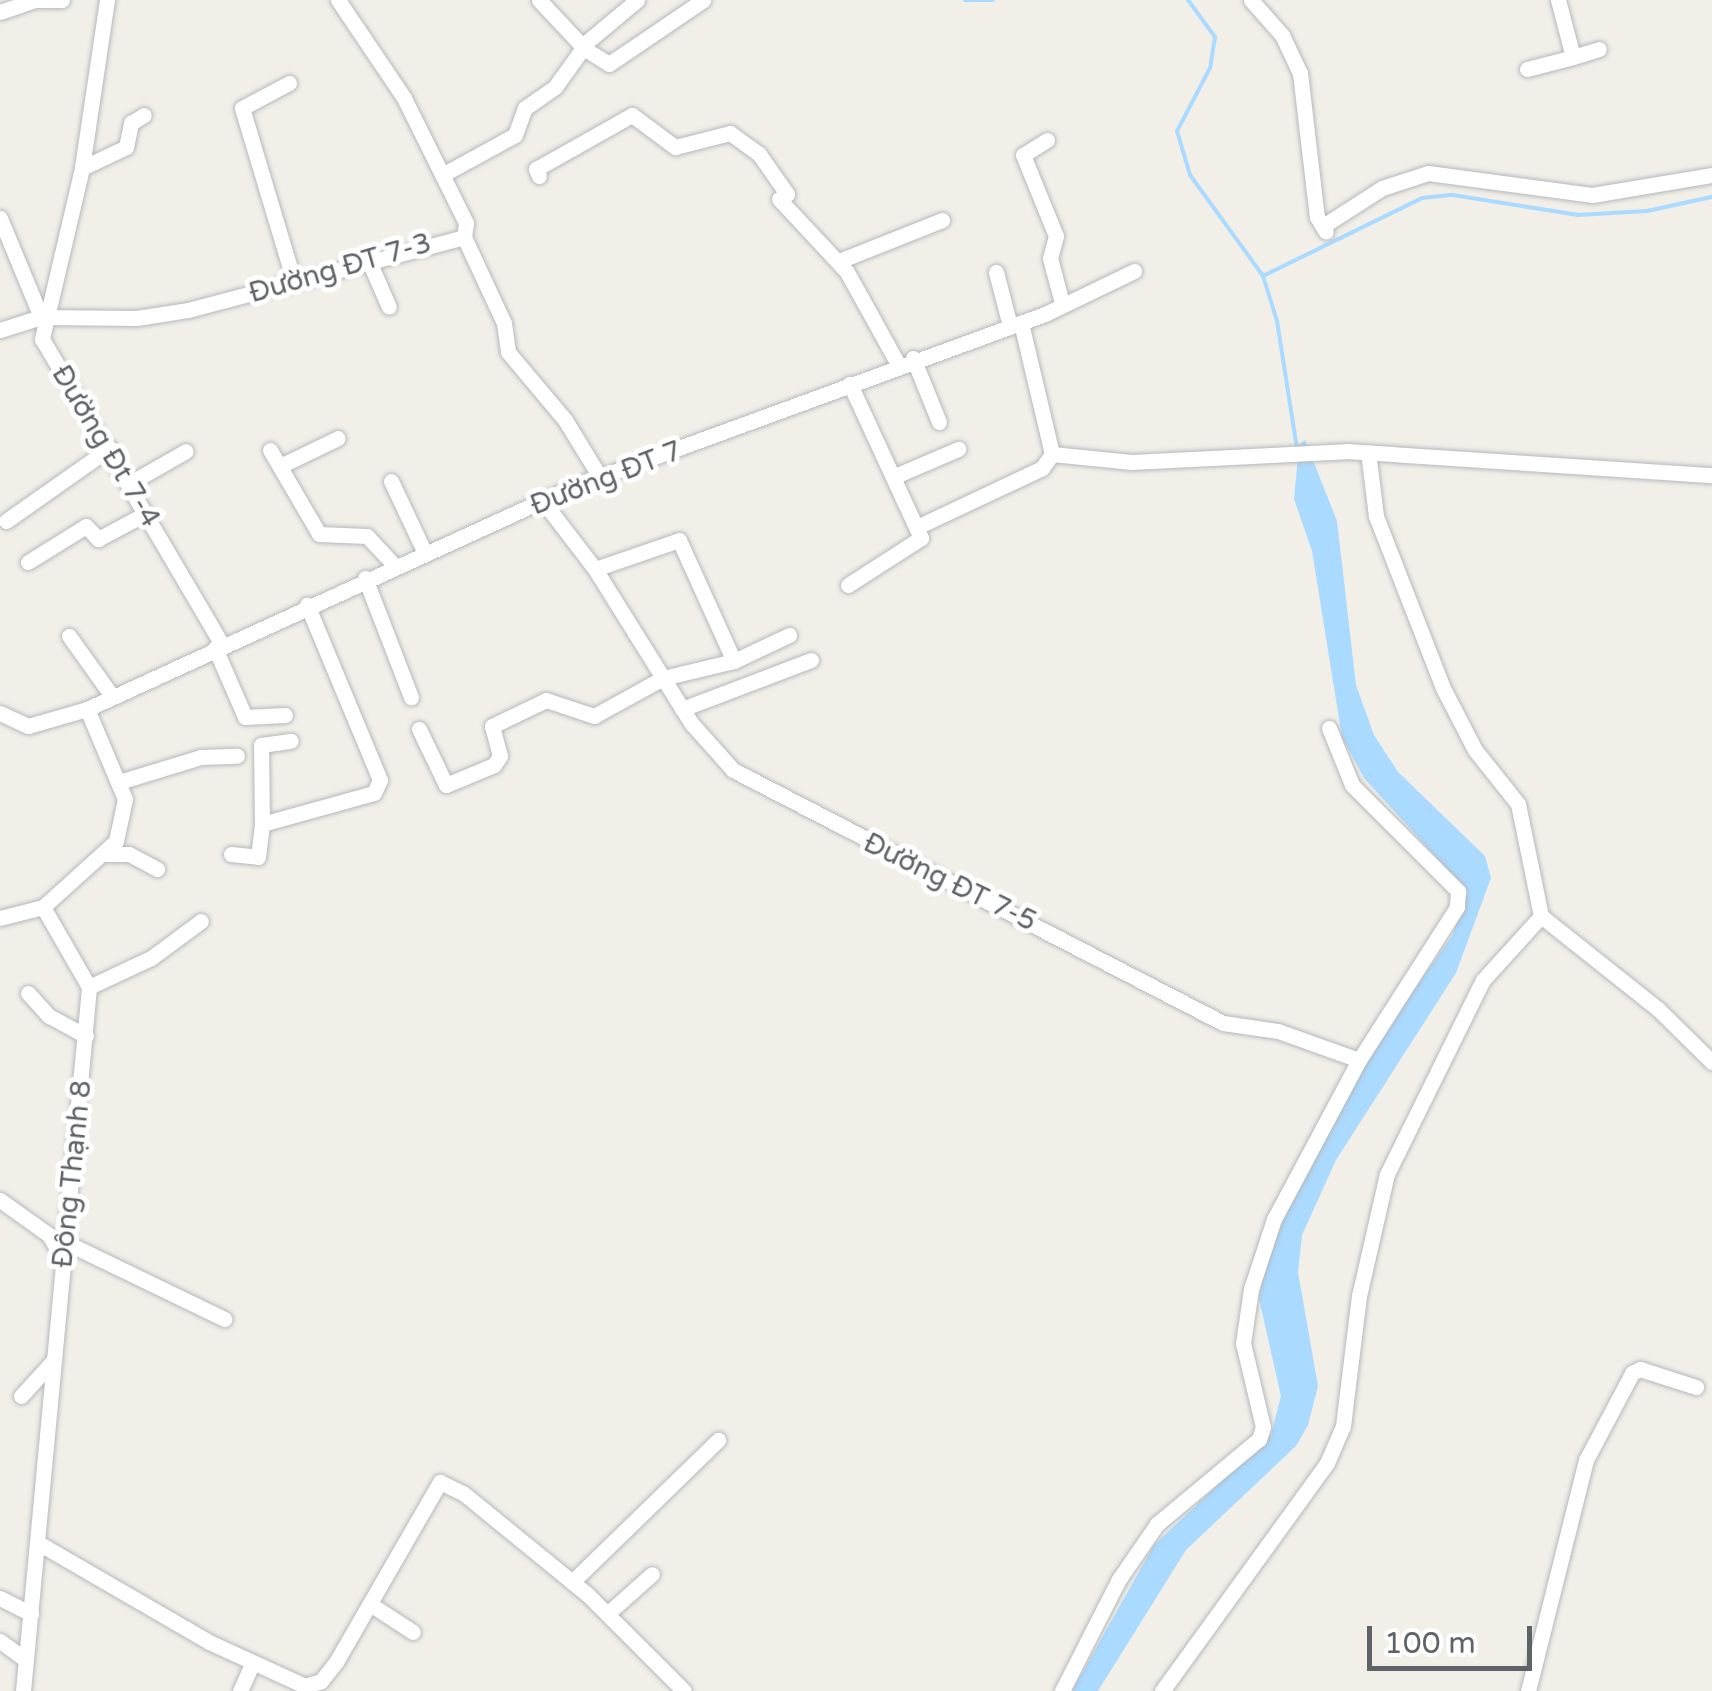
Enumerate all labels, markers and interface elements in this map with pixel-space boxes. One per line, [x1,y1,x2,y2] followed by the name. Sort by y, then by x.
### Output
[245,226,435,310] street label: Đường ĐT 7-3
[45,359,167,533] street label: Đường Đt 7-4
[525,434,687,522] street label: Đường ĐT 7
[858,826,1042,938] street label: Đường ĐT 7-5
[45,1079,99,1269] street label: Đông Thạnh 8
[1372,1606,1537,1668] scale bar
[1384,1625,1476,1662] text: 100 m

